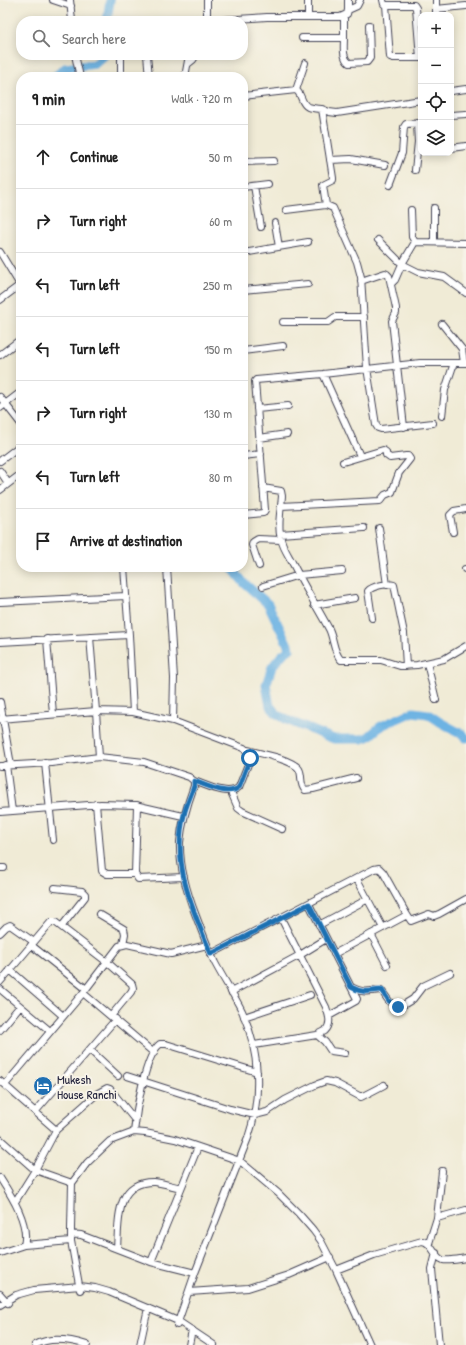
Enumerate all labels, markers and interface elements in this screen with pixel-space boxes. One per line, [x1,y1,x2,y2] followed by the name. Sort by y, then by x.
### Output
[418,12,454,156] map controls
[418,12,454,48] button: +
[16,16,248,60] search box
[30,27,52,49] icon: search
[62,28,126,49] text: Search here
[418,48,454,84] button: −
[418,84,454,120] button: locate
[32,87,65,110] text: 9 min
[171,89,232,107] text: Walk · 720 m
[418,120,454,156] button: layers
[32,146,54,168] icon: ahead
[70,146,118,167] text: Continue
[209,148,232,166] text: 50 m
[32,210,54,232] icon: right
[70,210,126,231] text: Turn right
[209,212,232,230] text: 60 m
[32,274,54,296] icon: left
[70,274,120,295] text: Turn left
[203,276,232,294] text: 250 m
[32,338,54,360] icon: left
[70,338,120,359] text: Turn left
[204,340,232,358] text: 150 m
[32,402,54,424] icon: right
[70,402,126,423] text: Turn right
[204,404,232,422] text: 130 m
[32,466,54,488] icon: left
[70,466,120,487] text: Turn left
[209,468,232,486] text: 80 m
[32,530,54,552] icon: arrive
[70,530,182,551] text: Arrive at destination
[241,749,259,767] route start
[389,998,407,1016] route end
[57,1070,117,1103] place label: Mukesh House Ranchi
[32,1075,54,1097] hotel icon: Mukesh House Ranchi

